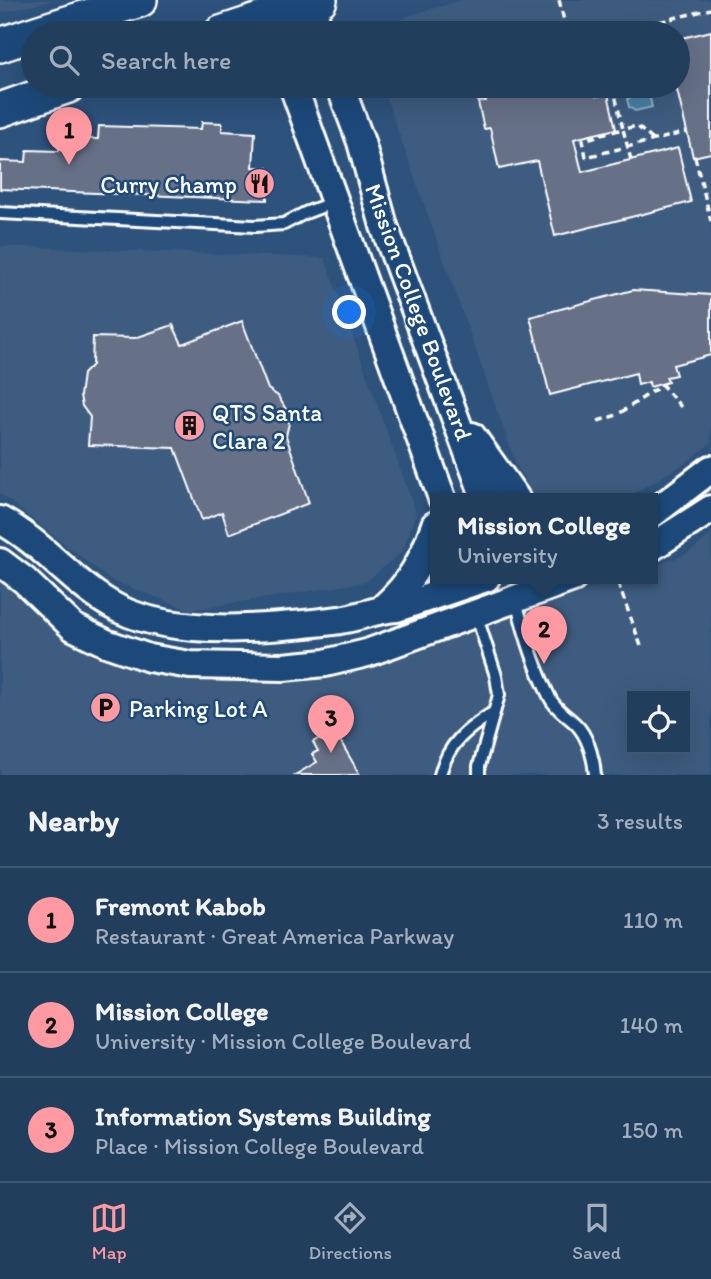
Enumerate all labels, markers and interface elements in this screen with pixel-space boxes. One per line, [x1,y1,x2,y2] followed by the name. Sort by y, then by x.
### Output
[21,21,690,98] search box
[45,41,83,79] icon: search
[101,44,231,76] text: Search here
[46,107,92,165] pin: 1
[243,167,277,201] restaurant icon: Curry Champ
[100,170,237,199] place label: Curry Champ
[359,180,479,444] street label: Mission College Boulevard
[332,295,366,329] your location
[212,398,322,455] place label: QTS Santa Clara 2
[172,409,206,443] building icon: QTS Santa Clara 2
[430,493,658,584] popup
[457,509,631,541] text: Mission College
[457,541,558,569] text: University
[521,606,567,664] pin: 2
[89,691,123,725] parking icon: Parking Lot A
[627,691,690,754] map controls
[627,691,690,754] button: locate
[129,694,268,723] place label: Parking Lot A
[308,695,354,753] pin: 3
[28,802,119,839] text: Nearby
[597,807,683,835] text: 3 results
[95,890,266,922] text: Fremont Kabob
[46,906,56,934] text: 1
[623,906,683,934] text: 110 m
[95,922,454,950] text: Restaurant · Great America Parkway
[95,995,269,1027] text: Mission College
[45,1011,57,1039] text: 2
[620,1011,683,1039] text: 140 m
[95,1027,471,1055] text: University · Mission College Boulevard
[95,1100,431,1132] text: Information Systems Building
[45,1116,57,1144] text: 3
[622,1116,683,1144] text: 150 m
[95,1132,424,1160] text: Place · Mission College Boulevard
[90,1199,128,1264] tab: Map
[308,1199,392,1264] tab: Directions
[572,1199,621,1264] tab: Saved

